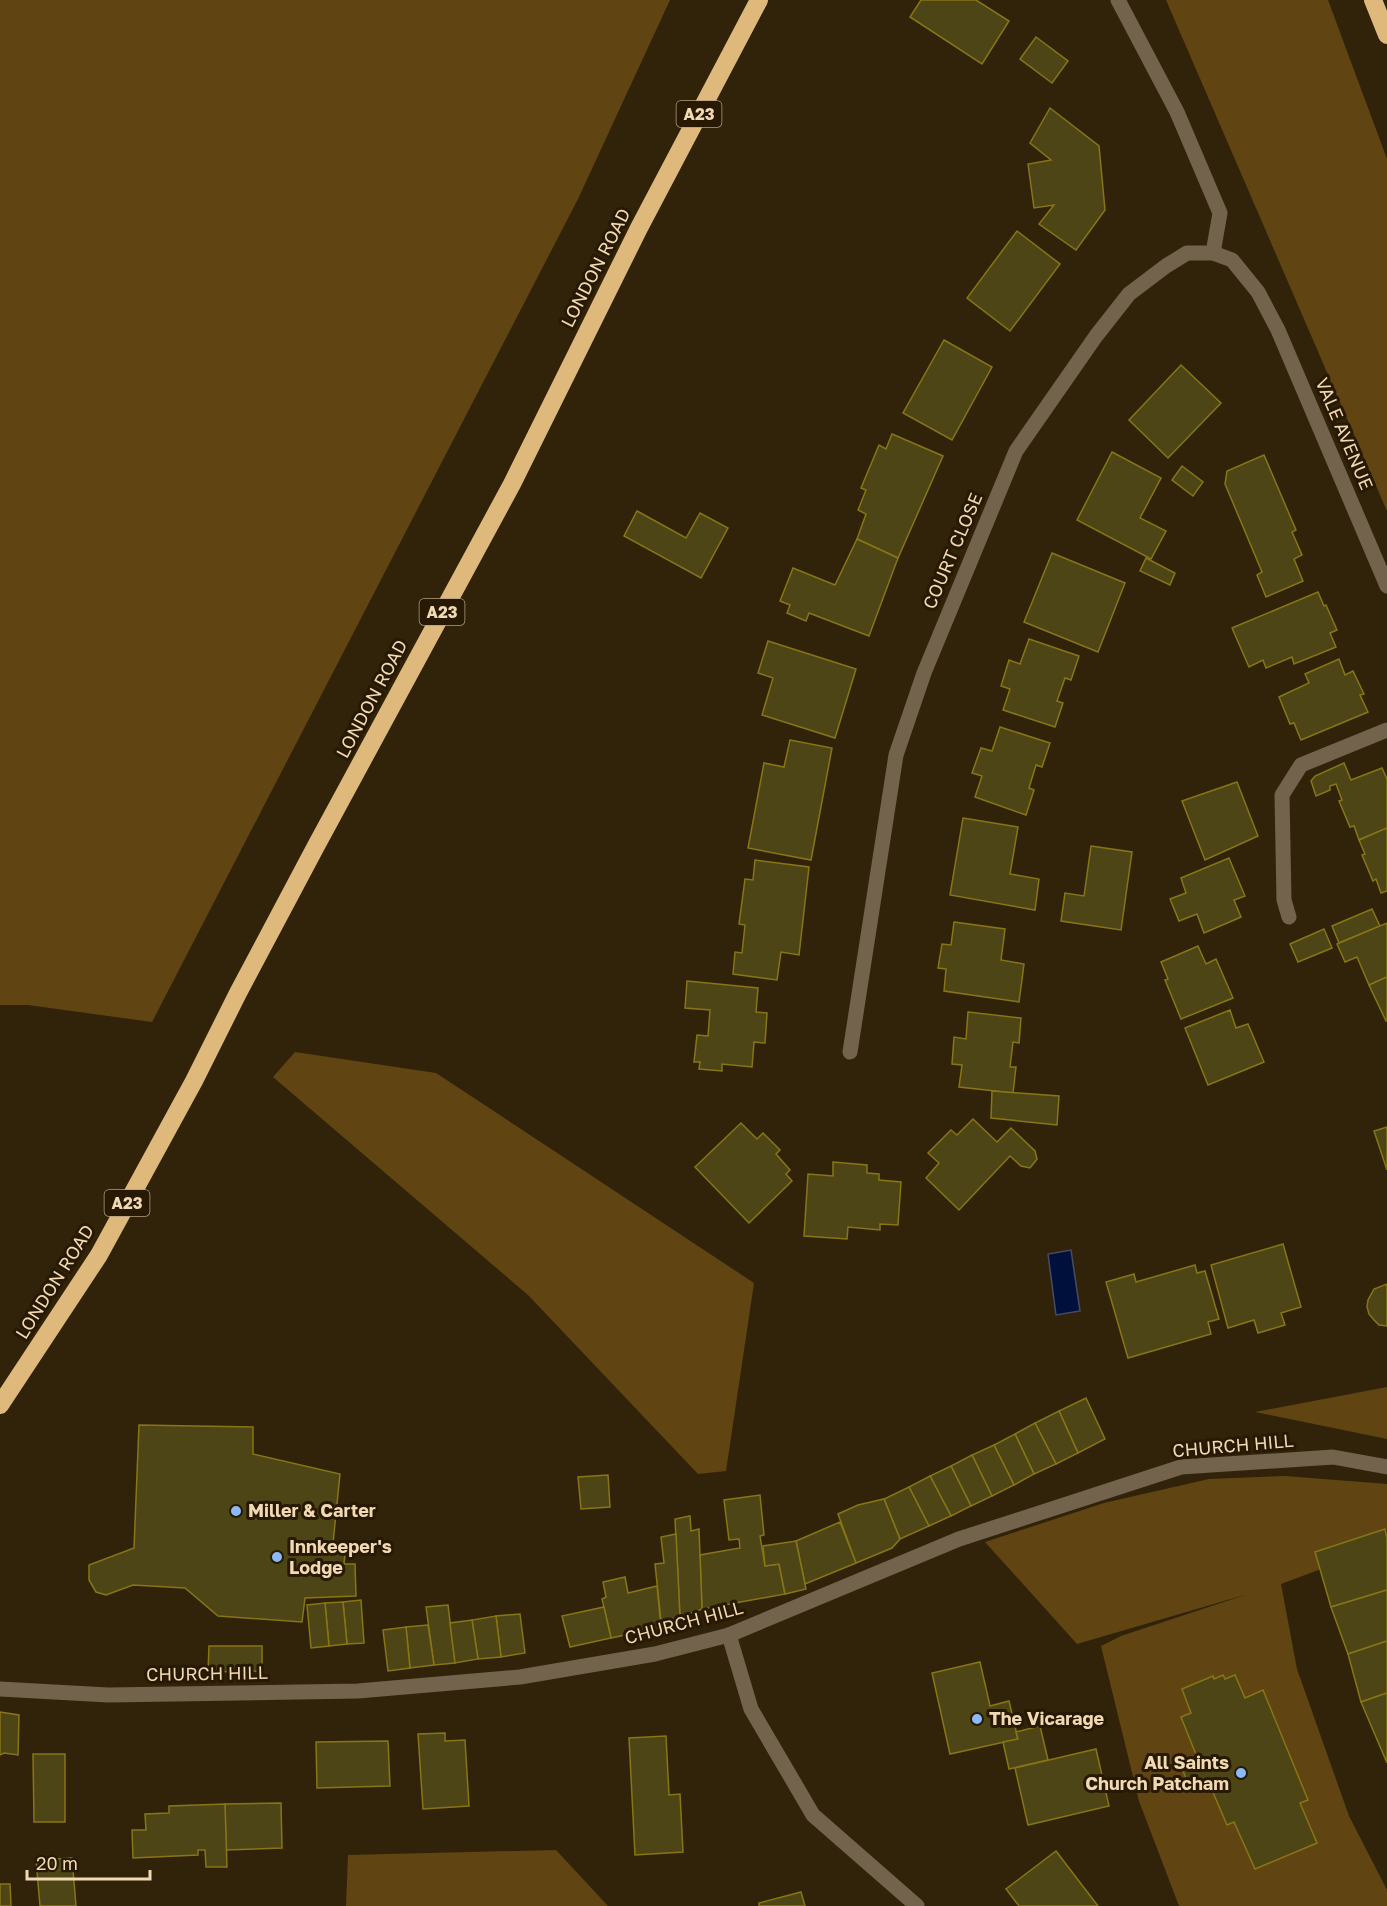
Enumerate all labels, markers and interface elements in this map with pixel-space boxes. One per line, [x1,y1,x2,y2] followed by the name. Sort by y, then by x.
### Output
[676,101,722,127] road number: A23
[556,204,635,331] street label: LONDON ROAD
[1311,374,1378,493] street label: VALE AVENUE
[918,489,986,612] street label: COURT CLOSE
[420,599,464,625] road number: A23
[331,636,411,761] street label: LONDON ROAD
[104,1190,150,1216] road number: A23
[10,1220,98,1343] street label: LONDON ROAD
[1171,1429,1294,1461] street label: CHURCH HILL
[248,1499,376,1521] place label: Miller & Carter
[229,1504,243,1518] marker: Miller & Carter
[289,1535,392,1578] place label: Innkeeper's Lodge
[270,1550,284,1564] marker: Innkeeper's Lodge
[622,1596,745,1648] street label: CHURCH HILL
[146,1661,268,1685] street label: CHURCH HILL
[989,1707,1104,1729] place label: The Vicarage
[970,1712,984,1726] marker: The Vicarage
[1085,1751,1229,1794] place label: All Saints Church Patcham
[1234,1766,1248,1780] marker: All Saints Church Patcham
[27,1843,150,1881] scale bar
[36,1852,78,1874] text: 20 m

